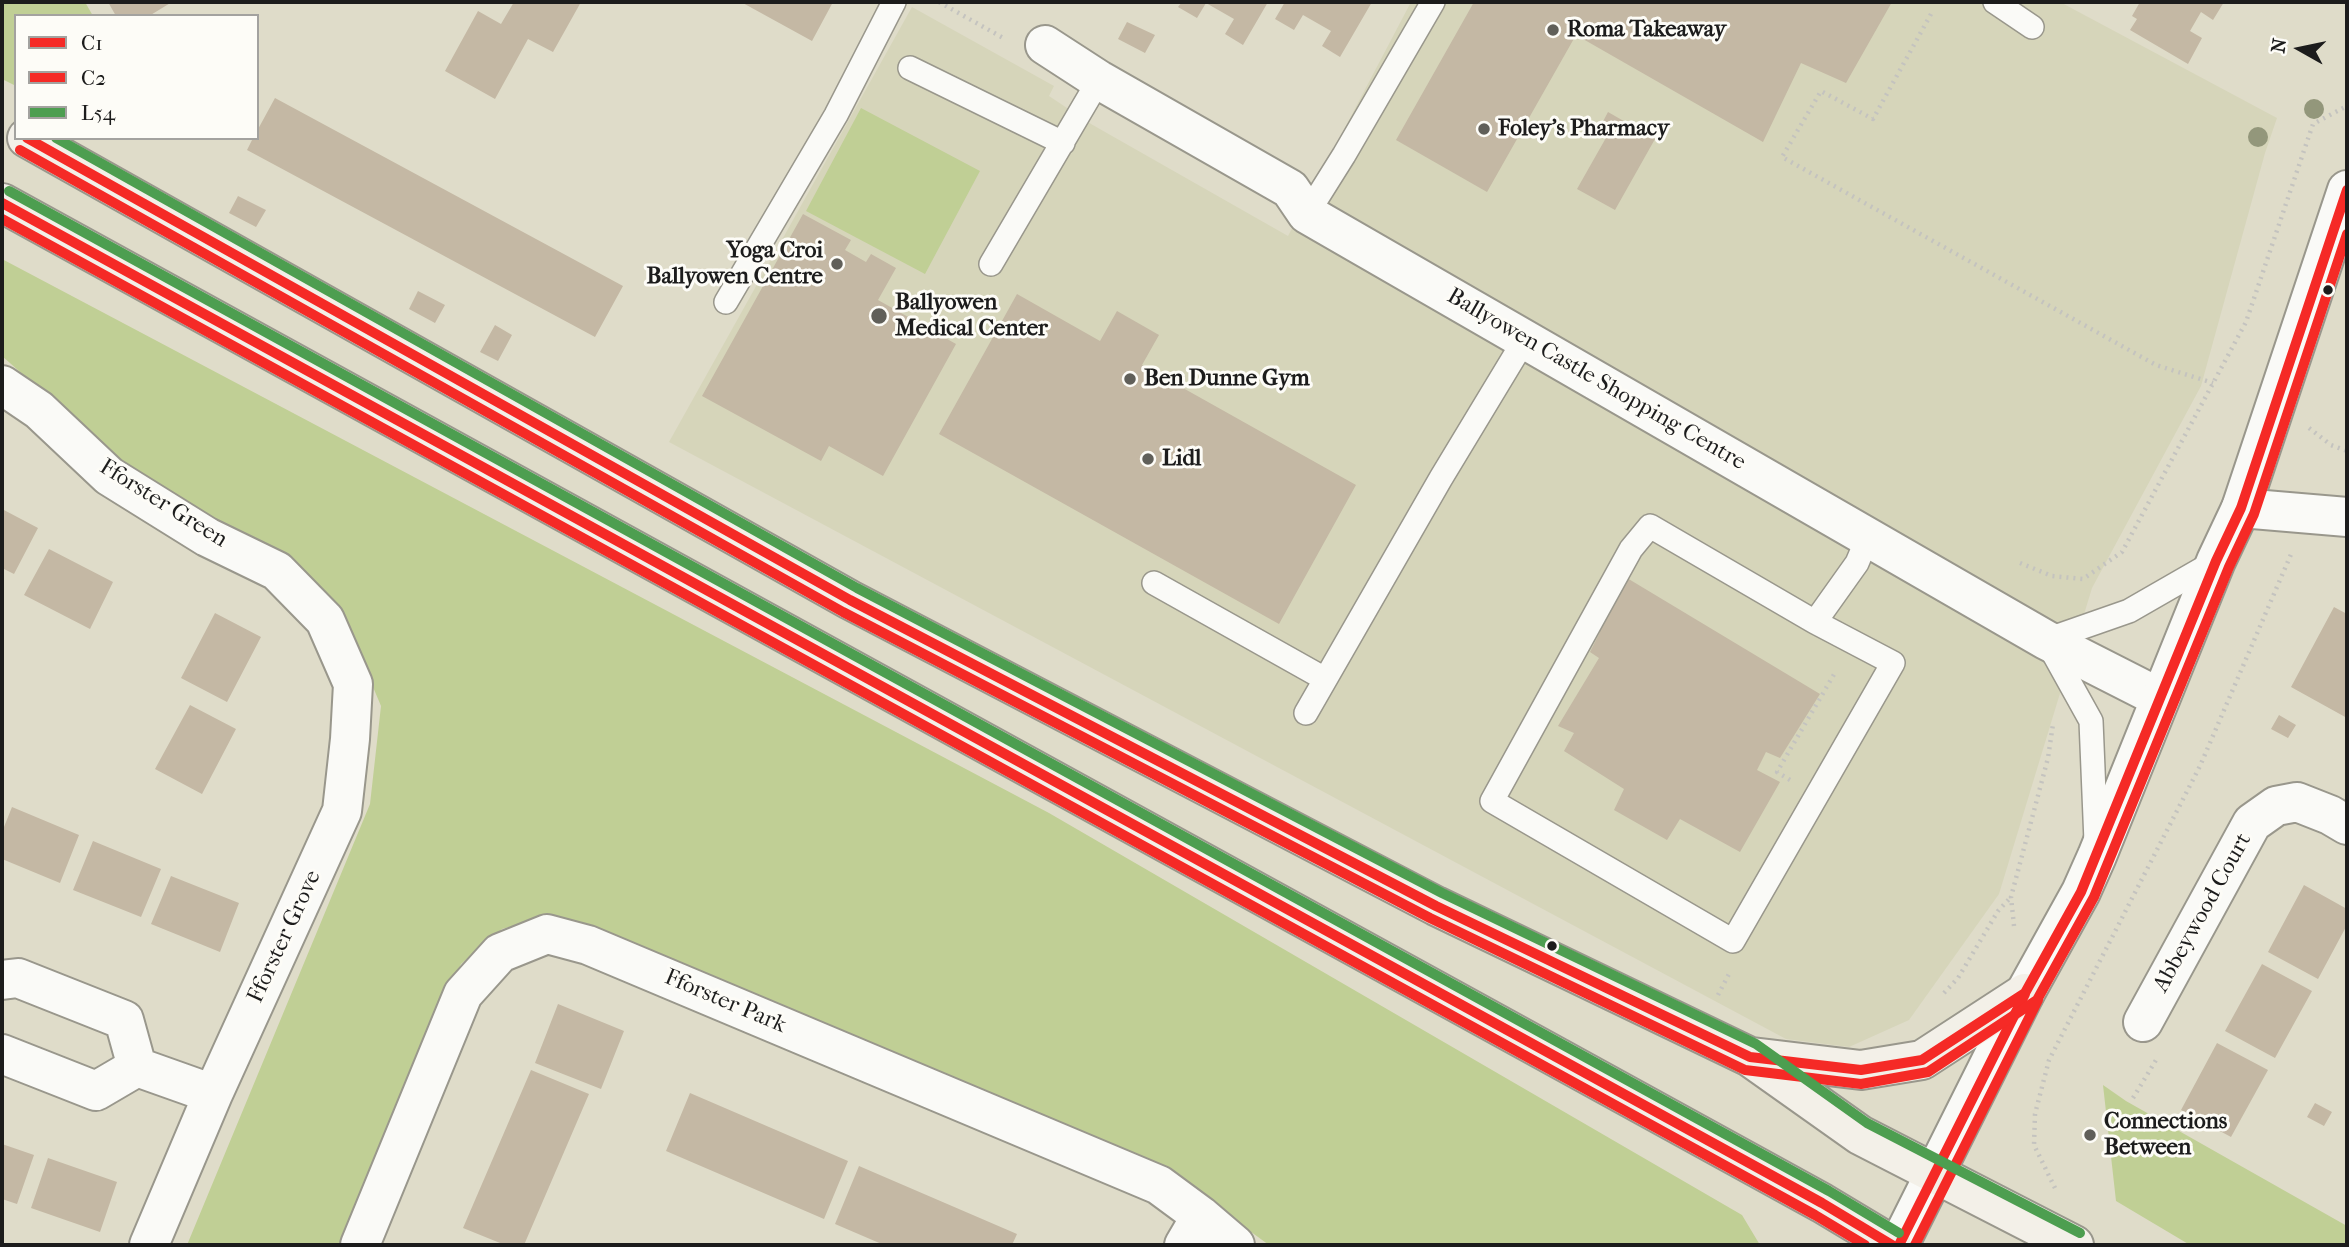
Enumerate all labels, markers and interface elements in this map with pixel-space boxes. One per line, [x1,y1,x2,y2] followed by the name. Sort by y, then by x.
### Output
[14,14,259,140] legend
[2265,14,2335,84] north arrow
[1567,16,1726,44] place label: Roma Takeaway
[1545,22,1561,38] marker: Roma Takeaway
[81,31,103,55] text: C1
[2267,37,2291,55] text: N
[81,66,106,90] text: C2
[81,101,115,125] text: L54
[1498,115,1669,143] place label: Foley's Pharmacy
[1476,121,1492,137] marker: Foley's Pharmacy
[647,237,823,291] place label: Yoga Croi Ballyowen Centre
[829,256,845,272] marker: Yoga Croi Ballyowen Centre
[1442,283,1750,477] street label: Ballyowen Castle Shopping Centre
[2321,283,2335,297] unlabelled marker
[895,289,1048,343] place label: Ballyowen Medical Center
[869,306,889,326] marker: Ballyowen Medical Center
[1144,365,1310,393] place label: Ben Dunne Gym
[1122,371,1138,387] marker: Ben Dunne Gym
[1162,445,1201,473] place label: Lidl
[1140,451,1156,467] marker: Lidl
[94,454,232,554] street label: Fforster Green
[2148,829,2258,997] street label: Abbeywood Court
[242,866,328,1008] street label: Fforster Grove
[1545,939,1559,953] unlabelled marker
[660,964,790,1040] street label: Fforster Park
[2104,1108,2227,1162] place label: Connections Between
[2082,1127,2098,1143] marker: Connections Between

